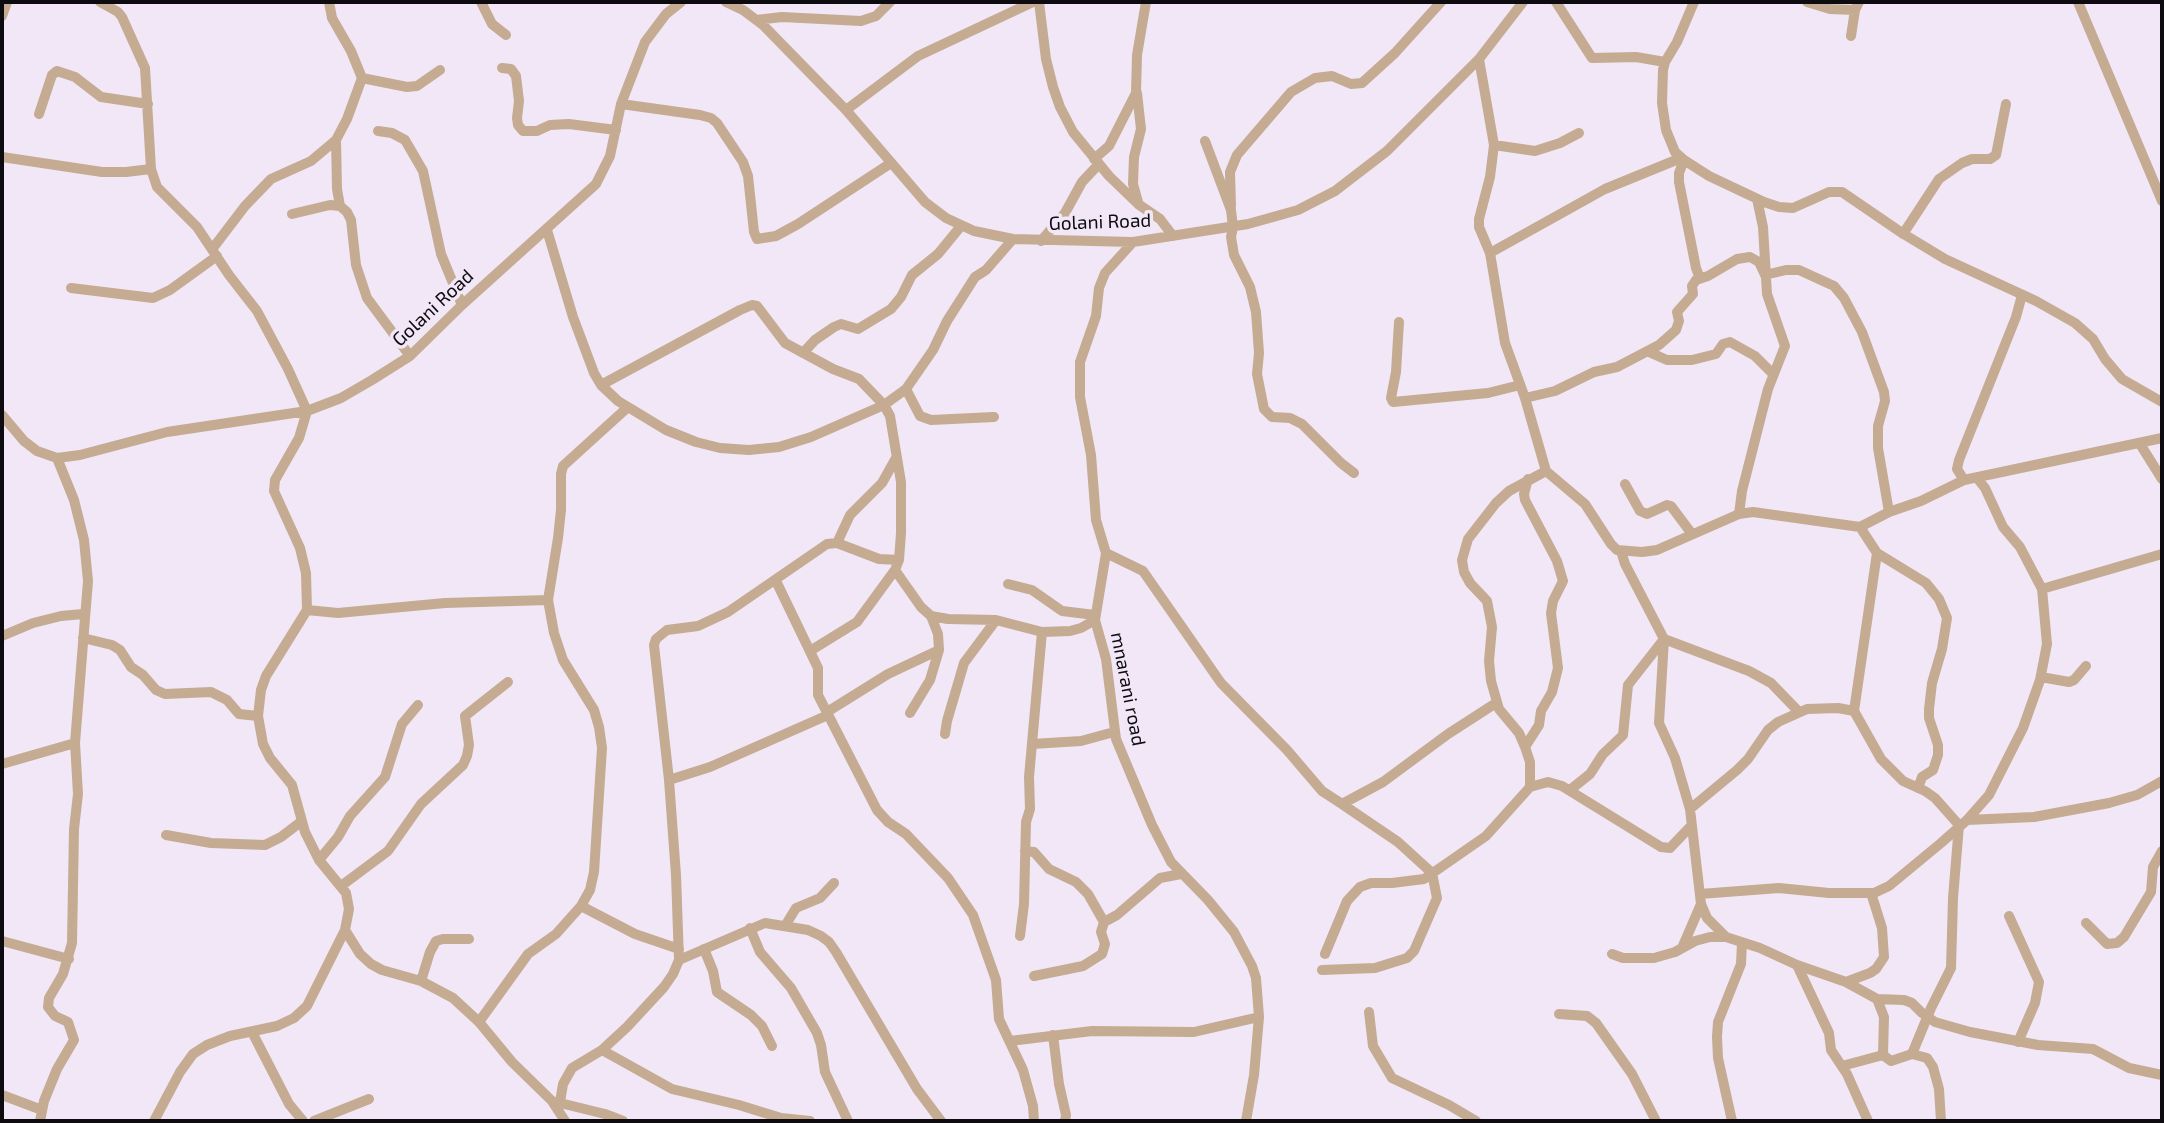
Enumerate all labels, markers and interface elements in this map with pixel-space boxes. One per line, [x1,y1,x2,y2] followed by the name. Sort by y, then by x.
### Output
[1048,209,1152,235] street label: Golani Road
[388,265,478,351] street label: Golani Road
[1106,630,1150,748] street label: mnarani road

